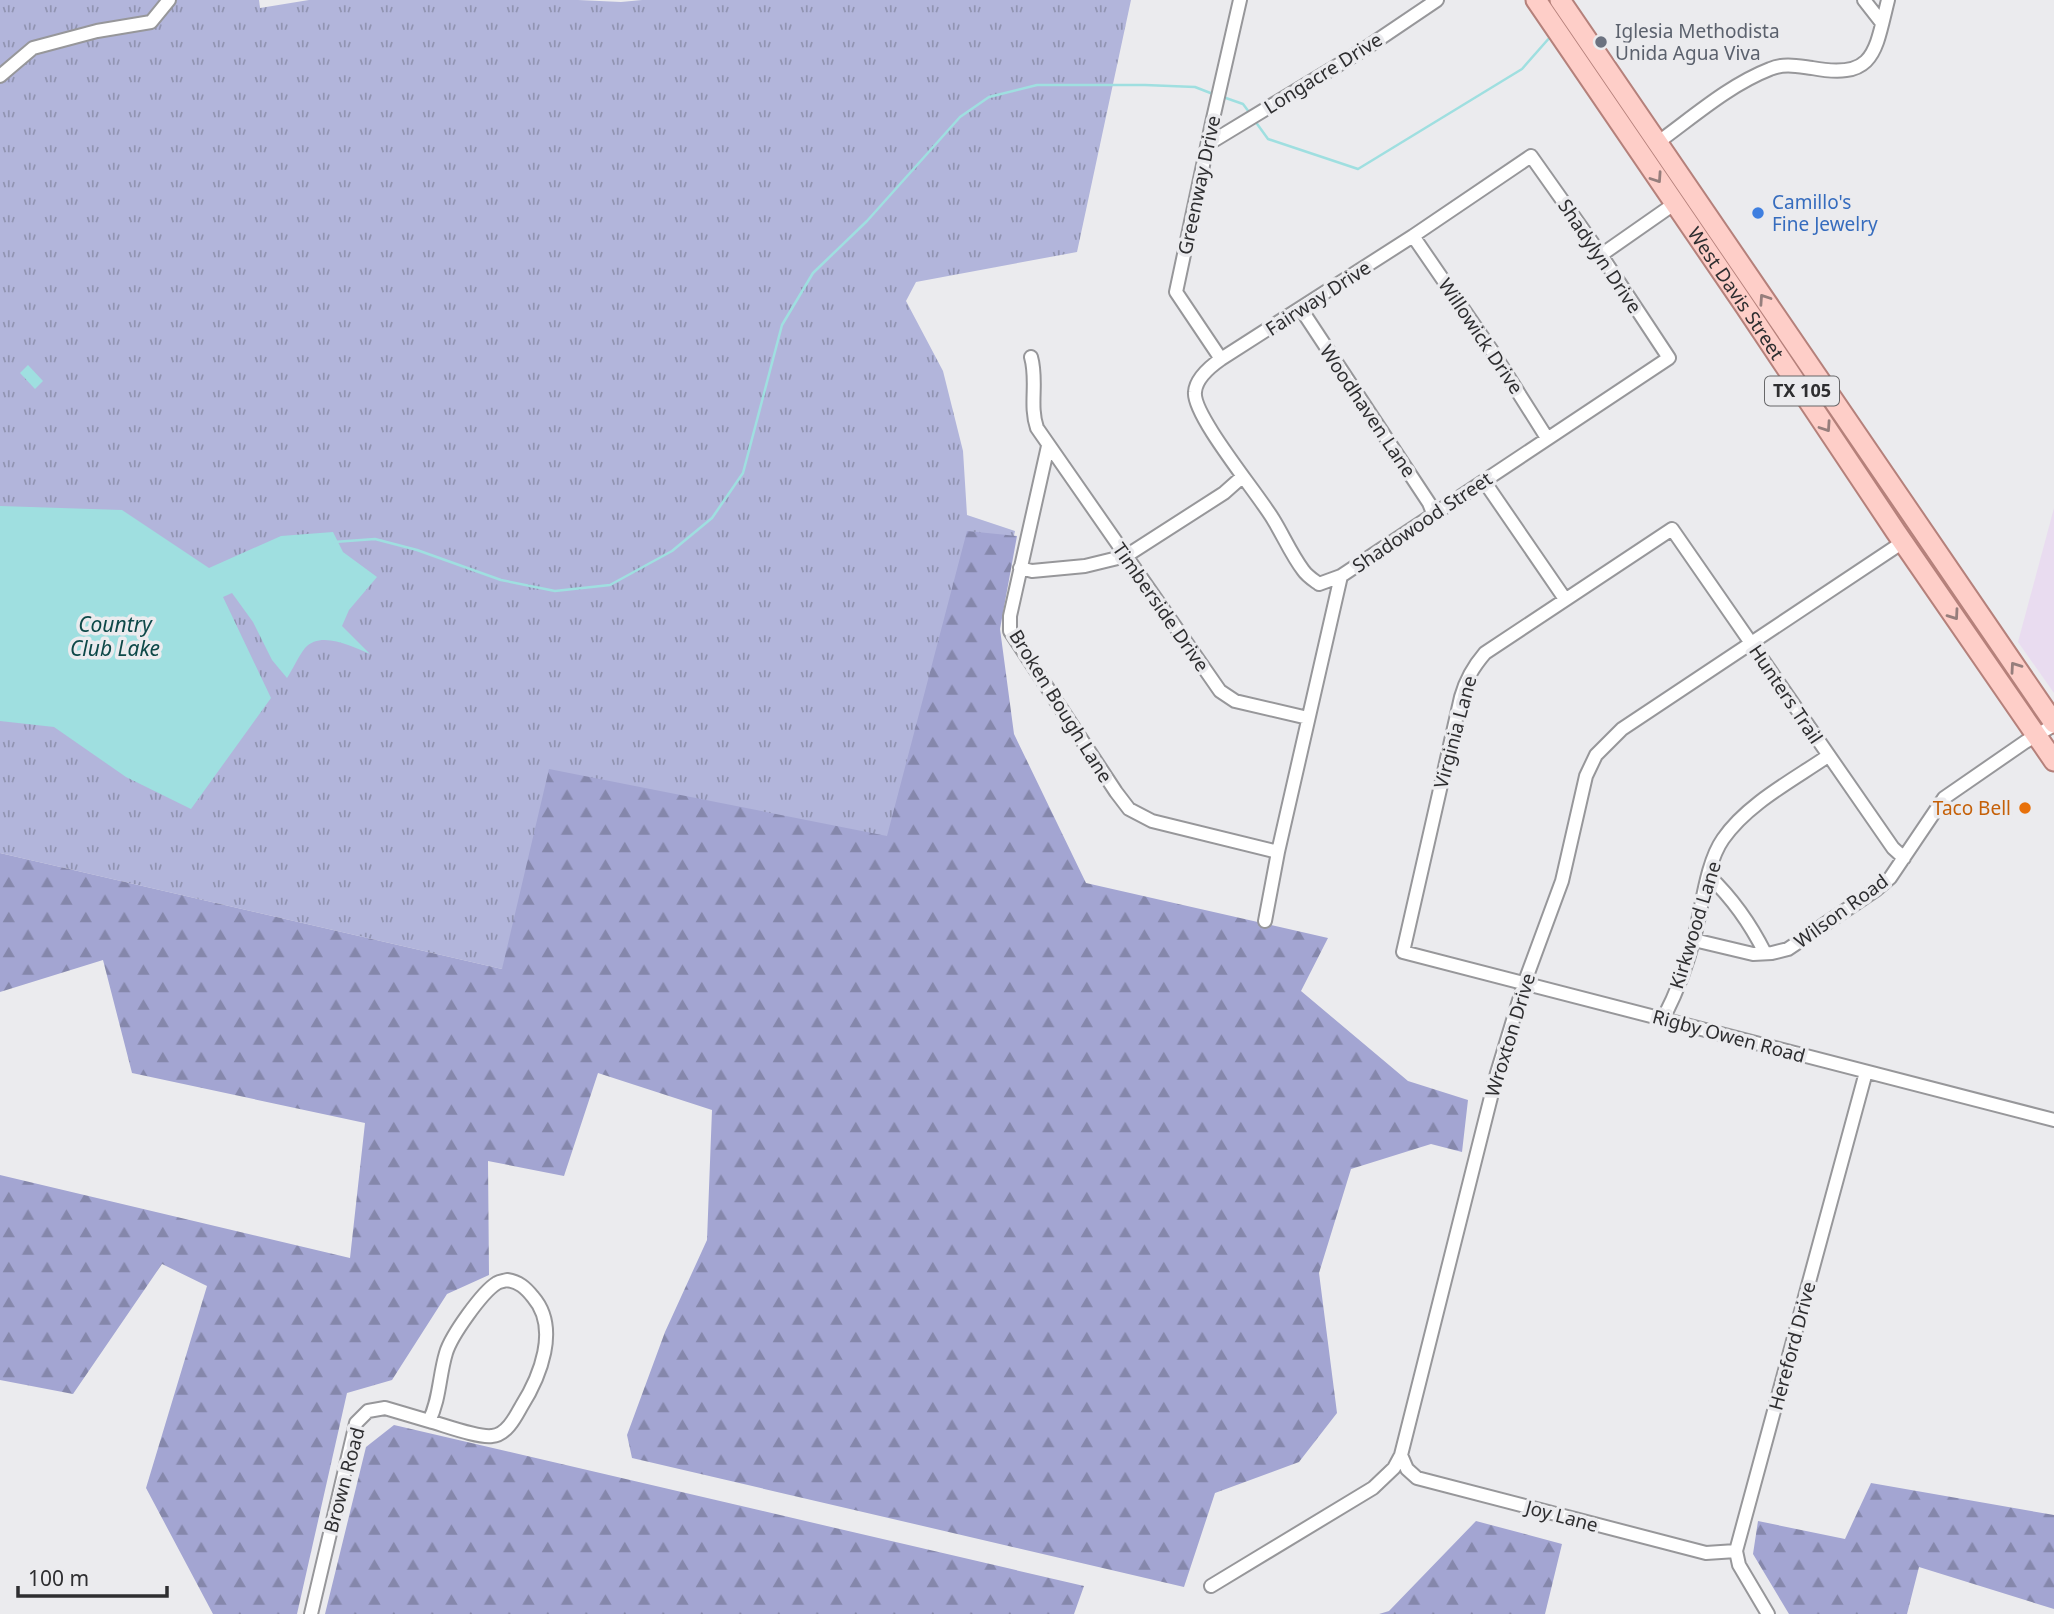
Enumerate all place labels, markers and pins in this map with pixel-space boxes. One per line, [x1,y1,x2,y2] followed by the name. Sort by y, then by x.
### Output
[1615,18,1780,66] place label: Iglesia Methodista Unida Agua Viva
[1593,34,1609,50] marker: Iglesia Methodista Unida Agua Viva
[1772,189,1878,237] place label: Camillo's Fine Jewelry
[1750,205,1766,221] marker: Camillo's Fine Jewelry
[1933,795,2011,821] place label: Taco Bell
[2017,800,2033,816] marker: Taco Bell

